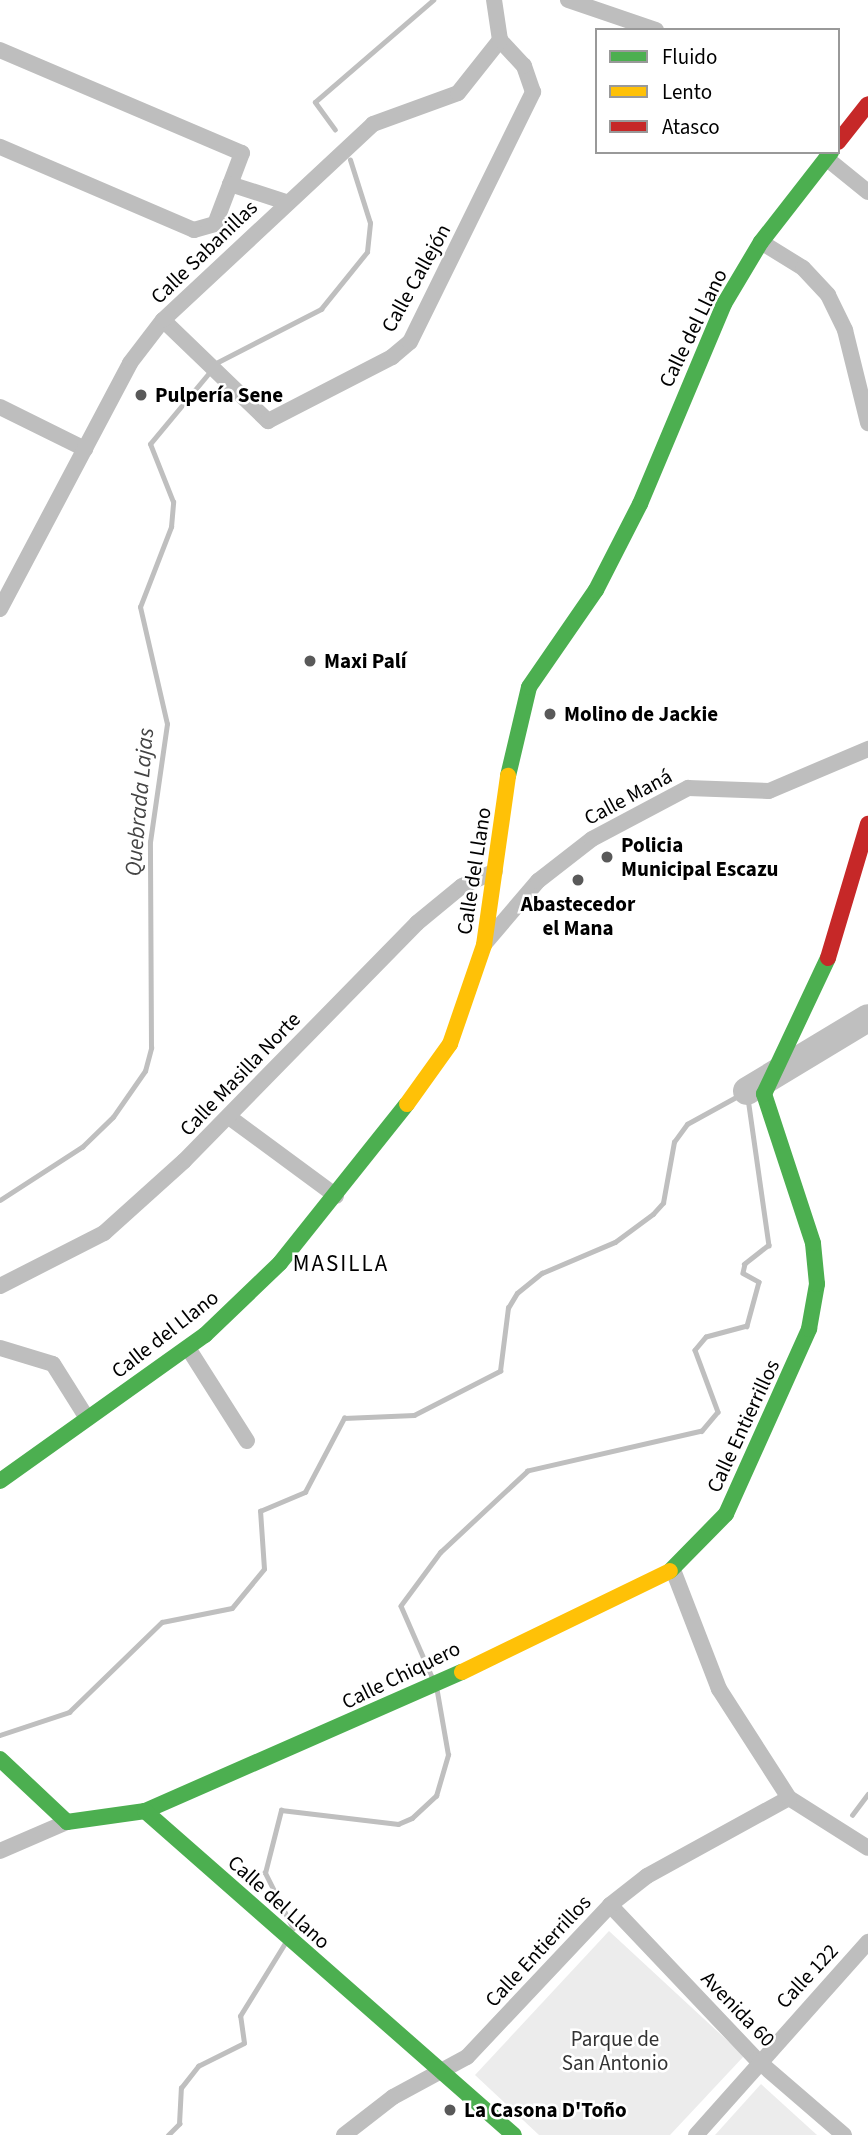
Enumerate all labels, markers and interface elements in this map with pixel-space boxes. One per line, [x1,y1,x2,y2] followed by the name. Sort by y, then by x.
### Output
[595,28,840,154] legend
[662,42,717,72] text: Fluido
[662,77,712,107] text: Lento
[662,112,720,142] text: Atasco
[145,195,263,309] street label: Calle Sabanillas
[376,220,456,336] street label: Calle Callejón
[654,265,732,391] street label: Calle del Llano
[155,382,283,408] place label: Pulpería Sene
[133,387,149,403] marker: Pulpería Sene
[324,648,407,674] place label: Maxi Palí
[302,653,318,669] marker: Maxi Palí
[564,701,718,727] place label: Molino de Jackie
[542,706,558,722] marker: Molino de Jackie
[120,727,160,877] water label: Quebrada Lajas
[580,763,676,831] street label: Calle Maná
[452,806,496,936] street label: Calle del Llano
[621,832,778,882] place label: Policia Municipal Escazu
[599,849,615,865] marker: Policia Municipal Escazu
[570,872,586,888] marker: Abastecedor el Mana
[521,891,635,941] place label: Abastecedor el Mana
[174,1007,306,1141] street label: Calle Masilla Norte
[294,1250,388,1278] district label: MASILLA
[107,1285,223,1383] street label: Calle del Llano
[701,1356,785,1496] street label: Calle Entierrillos
[338,1636,464,1714] street label: Calle Chiquero
[223,1850,335,1954] street label: Calle del Llano
[480,1890,596,2012] street label: Calle Entierrillos
[771,1938,843,2014] street label: Calle 122
[696,1966,780,2052] street label: Avenida 60
[562,2026,668,2076] park label: Parque de San Antonio
[464,2097,627,2123] place label: La Casona D'Toño
[442,2102,458,2118] marker: La Casona D'Toño

